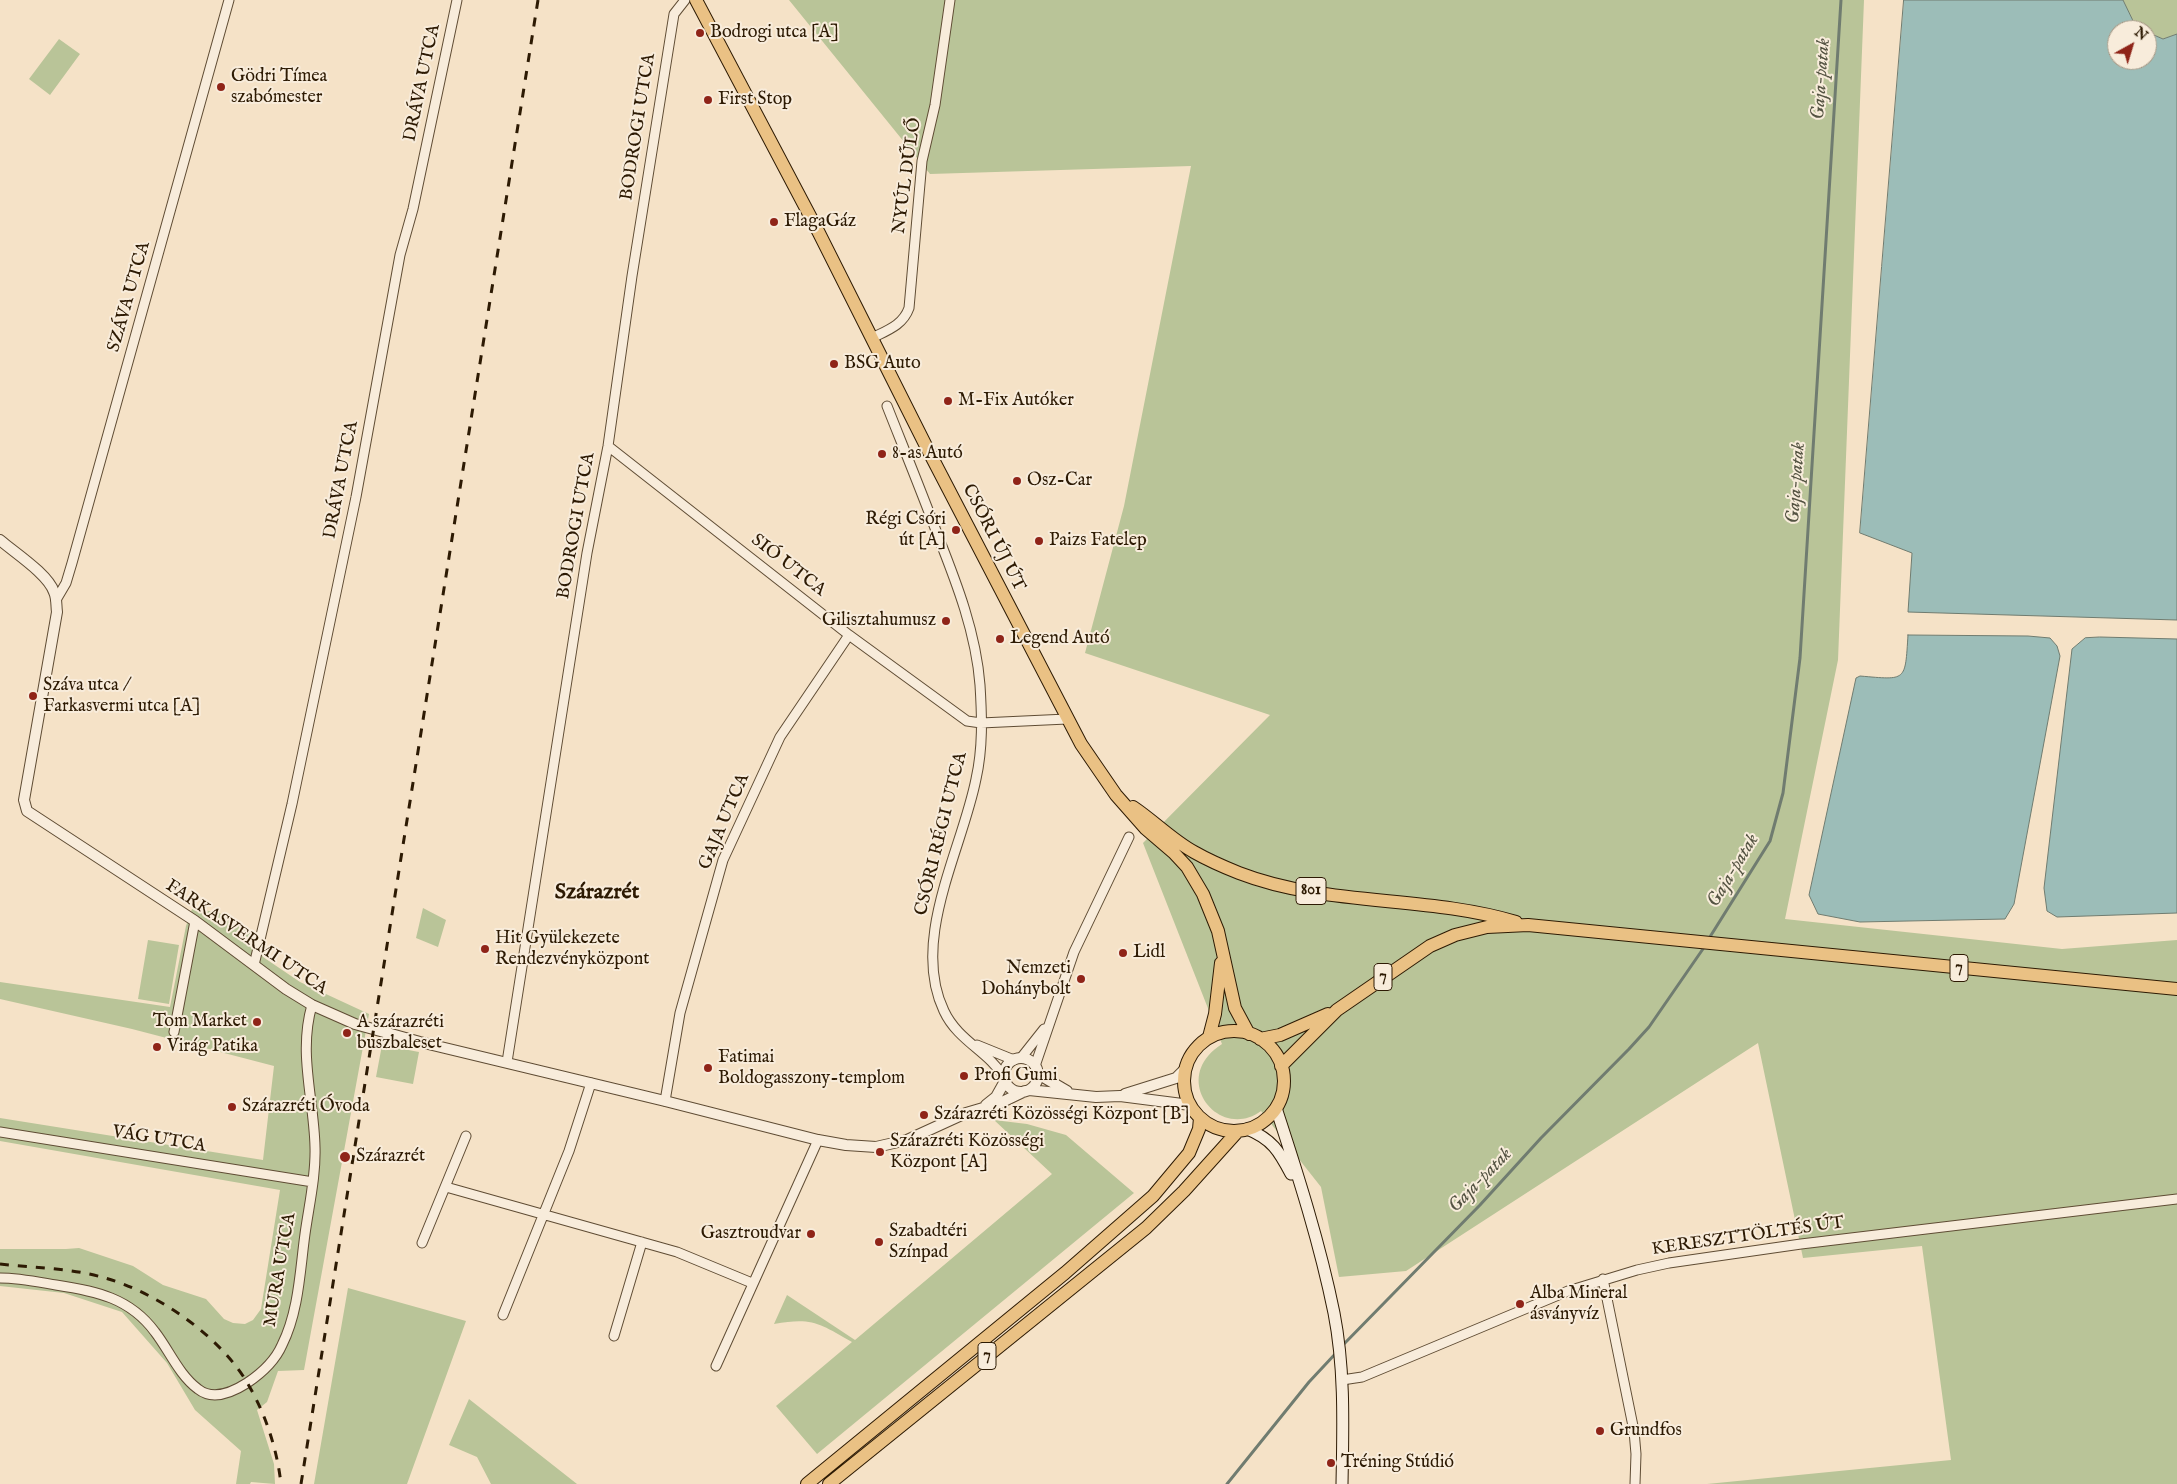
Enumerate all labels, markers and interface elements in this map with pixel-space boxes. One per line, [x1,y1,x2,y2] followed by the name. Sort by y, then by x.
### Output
[2107,20,2157,70] north arrow
[400,22,446,144] street label: DRÁVA UTCA
[710,22,839,44] place label: Bodrogi utca [A]
[2130,23,2151,45] text: N
[694,27,706,39] marker: Bodrogi utca [A]
[1808,38,1836,120] water label: Gaja-patak
[617,52,661,202] street label: BODROGI UTCA
[231,66,327,108] place label: Gödri Tímea szabómester
[215,81,227,93] marker: Gödri Tímea szabómester
[718,89,792,111] place label: First Stop
[702,94,714,106] marker: First Stop
[889,116,927,236] street label: NYÚL DŰLŐ
[784,211,856,233] place label: FlagaGáz
[768,216,780,228] marker: FlagaGáz
[104,239,156,355] street label: SZÁVA UTCA
[844,353,921,375] place label: BSG Auto
[828,358,840,370] marker: BSG Auto
[958,390,1074,412] place label: M-Fix Autóker
[942,395,954,407] marker: M-Fix Autóker
[320,419,364,541] street label: DRÁVA UTCA
[1783,442,1811,524] water label: Gaja-patak
[892,443,963,465] place label: 8-as Autó
[876,448,888,460] marker: 8-as Autó
[553,451,601,601] street label: BODROGI UTCA
[1027,470,1092,492] place label: Osz-Car
[1011,475,1023,487] marker: Osz-Car
[957,481,1029,595] street label: CSÓRI ÚJ ÚT
[865,509,946,552] place label: Régi Csóri út [A]
[950,524,962,536] marker: Régi Csóri út [A]
[746,530,830,602] street label: SIÓ UTCA
[1049,530,1147,552] place label: Paizs Fatelep
[1033,535,1045,547] marker: Paizs Fatelep
[822,610,936,632] place label: Gilisztahumusz
[940,615,952,627] marker: Gilisztahumusz
[1010,628,1110,650] place label: Legend Autó
[994,633,1006,645] marker: Legend Autó
[43,675,200,718] place label: Száva utca / Farkasvermi utca [A]
[27,690,39,702] marker: Száva utca / Farkasvermi utca [A]
[911,750,973,918] street label: CSÓRI RÉGI UTCA
[695,771,755,873] street label: GAJA UTCA
[1703,830,1765,912] water label: Gaja-patak
[161,876,331,1000] street label: FARKASVERMI UTCA
[1296,878,1326,904] road number: 801
[555,880,639,906] district label: Szárazrét
[495,928,649,971] place label: Hit Gyülekezete Rendezvényközpont
[1133,942,1165,964] place label: Lidl
[479,943,491,955] marker: Hit Gyülekezete Rendezvényközpont
[1117,947,1129,959] marker: Lidl
[1950,954,1968,981] road number: 7
[981,958,1071,1001] place label: Nemzeti Dohánybolt
[1374,964,1392,990] road number: 7
[1075,973,1087,985] marker: Nemzeti Dohánybolt
[153,1011,247,1033] place label: Tom Market
[357,1012,444,1054] place label: A szárazréti buszbaleset
[251,1016,263,1028] marker: Tom Market
[341,1027,353,1039] marker: A szárazréti buszbaleset
[167,1036,258,1058] place label: Virág Patika
[151,1041,163,1053] marker: Virág Patika
[718,1047,905,1090] place label: Fatimai Boldogasszony-templom
[702,1062,714,1074] marker: Fatimai Boldogasszony-templom
[974,1065,1057,1087] place label: Profi Gumi
[958,1070,970,1082] marker: Profi Gumi
[242,1096,370,1118] place label: Szárazréti Óvoda
[226,1101,238,1113] marker: Szárazréti Óvoda
[934,1104,1189,1126] place label: Szárazréti Közösségi Központ [B]
[918,1109,930,1121] marker: Szárazréti Közösségi Központ [B]
[111,1122,207,1158] street label: VÁG UTCA
[890,1131,1044,1174] place label: Szárazréti Közösségi Központ [A]
[1445,1144,1517,1218] water label: Gaja-patak
[356,1146,425,1168] place label: Szárazrét
[874,1146,886,1158] marker: Szárazréti Közösségi Központ [A]
[338,1150,352,1164] marker: Szárazrét
[260,1211,302,1329] street label: MURA UTCA
[1650,1213,1846,1261] street label: KERESZTTÖLTÉS ÚT
[889,1221,967,1264] place label: Szabadtéri Színpad
[701,1223,801,1245] place label: Gasztroudvar
[805,1228,817,1240] marker: Gasztroudvar
[873,1236,885,1248] marker: Szabadtéri Színpad
[1530,1283,1627,1326] place label: Alba Mineral ásványvíz
[1514,1298,1526,1310] marker: Alba Mineral ásványvíz
[978,1342,996,1370] road number: 7
[1610,1420,1682,1442] place label: Grundfos
[1594,1425,1606,1437] marker: Grundfos
[1341,1452,1454,1474] place label: Tréning Stúdió
[1325,1457,1337,1469] marker: Tréning Stúdió

